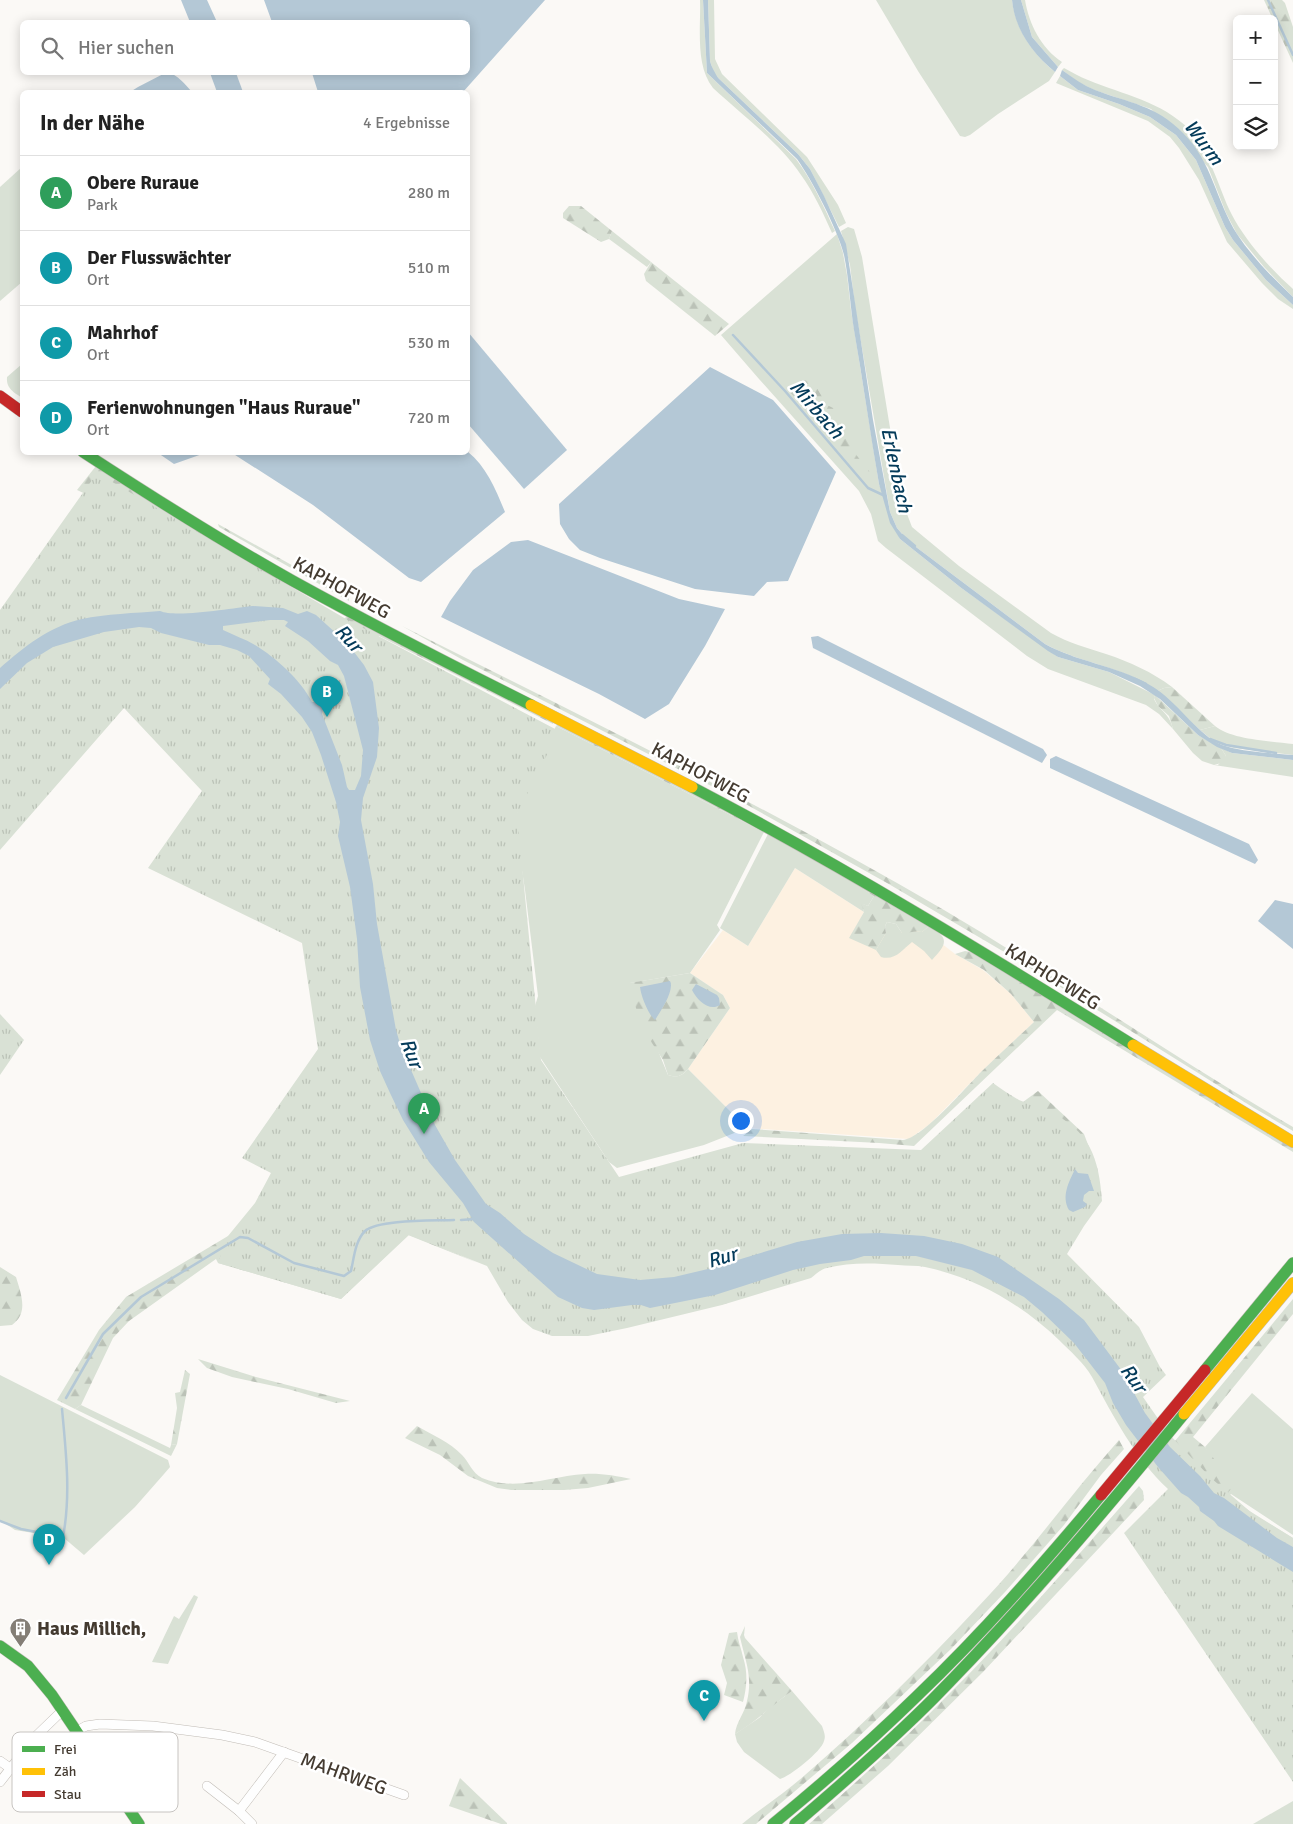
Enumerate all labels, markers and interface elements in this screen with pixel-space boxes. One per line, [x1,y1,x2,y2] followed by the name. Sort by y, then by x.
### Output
[1233,15,1278,150] map controls
[1233,15,1278,60] button: +
[20,20,470,75] search box
[38,34,66,62] icon: search
[78,36,174,60] text: Hier suchen
[1233,60,1278,105] button: −
[1233,105,1278,150] button: layers
[40,110,145,136] text: In der Nähe
[363,113,450,133] text: 4 Ergebnisse
[1178,115,1229,171] water label: Wurm
[87,171,199,195] text: Obere Ruraue
[51,183,61,203] text: A
[408,183,450,203] text: 280 m
[87,195,118,215] text: Park
[87,246,231,270] text: Der Flusswächter
[51,258,61,278] text: B
[408,258,450,278] text: 510 m
[87,270,109,290] text: Ort
[87,321,158,345] text: Mahrhof
[51,333,61,353] text: C
[408,333,450,353] text: 530 m
[87,345,109,365] text: Ort
[784,375,850,445] water label: Mirbach
[87,396,361,420] text: Ferienwohnungen "Haus Ruraue"
[51,408,61,428] text: D
[408,408,450,428] text: 720 m
[87,420,109,440] text: Ort
[875,425,918,516] water label: Erlenbach
[288,551,395,625] street label: KAPHOFWEG
[329,619,370,660] water label: Rur
[311,676,343,717] pin: B
[647,737,754,809] street label: KAPHOFWEG
[1000,938,1105,1016] street label: KAPHOFWEG
[395,1035,429,1074] water label: Rur
[408,1093,440,1134] pin: A
[728,1108,754,1134] your location
[704,1240,743,1274] water label: Rur
[1115,1359,1154,1400] water label: Rur
[33,1524,65,1565] pin: D
[9,1616,33,1647] building icon: Haus Millich,
[37,1617,146,1641] place label: Haus Millich,
[688,1680,720,1721] pin: C
[12,1732,178,1812] legend
[54,1741,77,1758] text: Frei
[297,1747,390,1801] street label: MAHRWEG
[54,1763,76,1780] text: Zäh
[54,1786,81,1803] text: Stau

